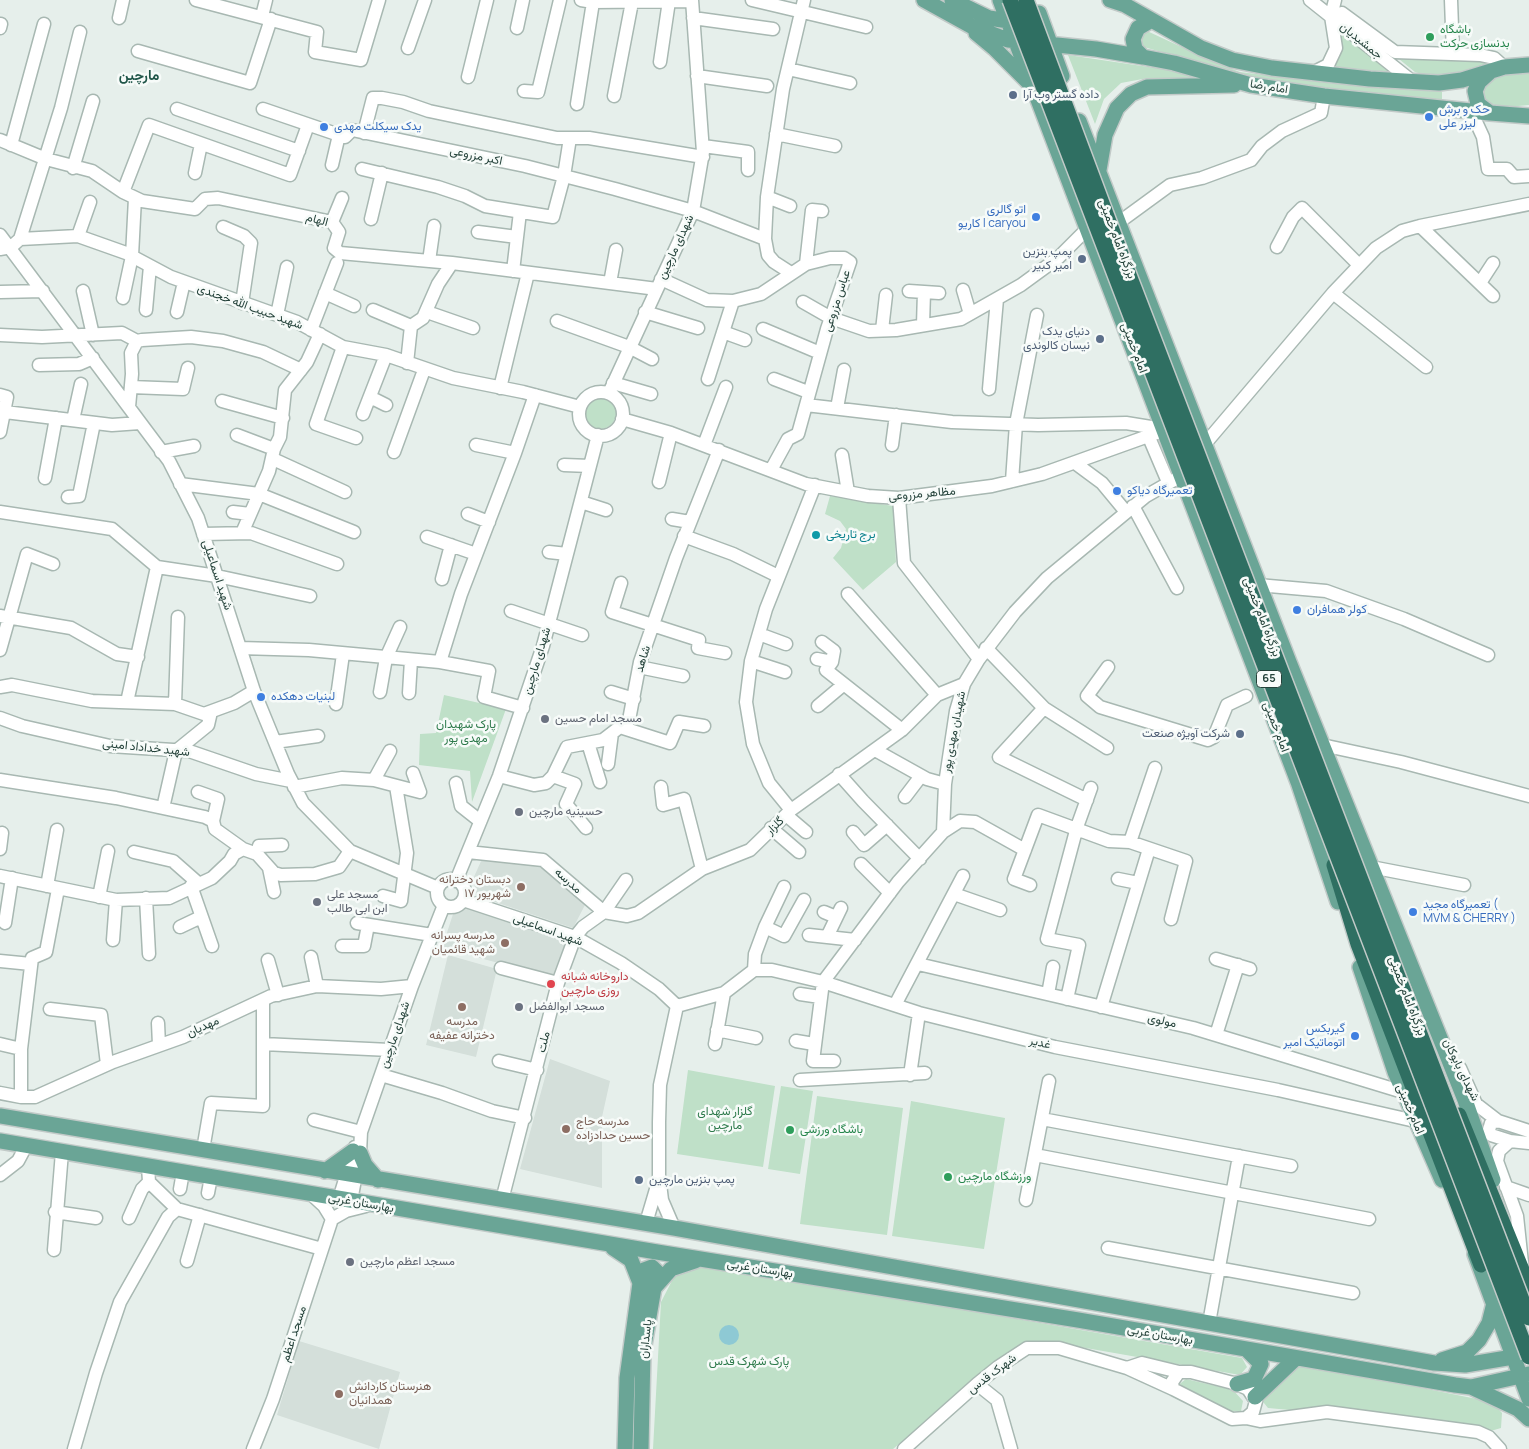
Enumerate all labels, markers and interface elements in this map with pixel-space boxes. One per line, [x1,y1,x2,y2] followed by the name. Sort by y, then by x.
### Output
[1337,19,1385,63] street label: جمشیدیان
[1440,23,1510,51] place label: باشگاه بدنسازی حرکت
[1424,31,1436,43] marker: باشگاه بدنسازی حرکت
[119,68,159,84] district label: مارچین
[1249,77,1289,97] street label: امام رضا
[1023,88,1099,102] place label: داده گستر وب آرا
[1007,89,1019,101] marker: داده گستر وب آرا
[1439,103,1490,131] place label: حک و برش لیزر علی
[1423,111,1435,123] marker: حک و برش لیزر علی
[334,120,421,134] place label: یدک سیکلت مهدی
[318,121,330,133] marker: یدک سیکلت مهدی
[448,143,504,169] street label: اکبر مزروعی
[1095,197,1139,281] street label: بزرگراه امام خمینی
[958,203,1026,231] place label: اتو گالری کاریو | caryou
[304,210,330,230] street label: الهام
[1030,211,1042,223] marker: اتو گالری کاریو | caryou
[655,212,697,282] street label: شهدای مارچین
[1023,245,1072,273] place label: پمپ بنزین امیر کبیر
[1076,253,1088,265] marker: پمپ بنزین امیر کبیر
[820,268,854,334] street label: عباس مزروعی
[195,281,305,333] street label: شهید حبیب الله خجندی
[1118,321,1150,375] street label: امام خمینی
[1023,325,1090,353] place label: دنیای یدک نیسان کالوندی
[1094,333,1106,345] marker: دنیای یدک نیسان کالوندی
[888,484,956,504] street label: مظاهر مزروعی
[1127,484,1192,498] place label: تعمیرگاه دیاکو
[1111,485,1123,497] marker: تعمیرگاه دیاکو
[826,528,876,542] place label: برج تاریخی
[810,529,822,541] marker: برج تاریخی
[199,538,235,612] street label: شهید اسماعیلی
[1240,575,1284,659] street label: بزرگراه امام خمینی
[1307,603,1367,617] place label: کولر همافران
[1291,604,1303,616] marker: کولر همافران
[520,626,554,696] street label: شهدای مارچین
[632,644,654,674] street label: شاهد
[1256,671,1282,688] road number: 65
[271,690,335,704] place label: لبنیات دهکده
[939,690,969,774] street label: شهیدان مهدی پور
[255,691,267,703] marker: لبنیات دهکده
[1260,700,1292,754] street label: امام خمینی
[555,712,642,726] place label: مسجد امام حسین
[539,713,551,725] marker: مسجد امام حسین
[436,718,496,746] park label: پارک شهیدان مهدی پور
[1142,727,1230,741] place label: شرکت آویژه صنعت
[1234,728,1246,740] marker: شرکت آویژه صنعت
[102,736,190,760] street label: شهید خداداد امینی
[529,805,603,819] place label: حسینیه مارچین
[513,806,525,818] marker: حسینیه مارچین
[763,814,787,838] street label: گلزار
[551,865,585,897] street label: مدرسه
[439,873,511,901] place label: دبستان دخترانه ۱۷ شهریور
[515,881,527,893] marker: دبستان دخترانه ۱۷ شهریور
[327,888,388,916] place label: مسجد علی ابن ابی طالب
[311,896,323,908] marker: مسجد علی ابن ابی طالب
[1423,898,1516,926] place label: تعمیرگاه مجید ( MVM & CHERRY )
[1407,906,1419,918] marker: تعمیرگاه مجید ( MVM & CHERRY )
[511,911,585,949] street label: شهید اسماعیلی
[431,929,495,957] place label: مدرسه پسرانه شهید قائمیان
[499,937,511,949] marker: مدرسه پسرانه شهید قائمیان
[1385,954,1429,1038] street label: بزرگراه امام خمینی
[561,970,628,998] place label: داروخانه شبانه روزی مارچین
[545,978,557,990] marker: داروخانه شبانه روزی مارچین
[377,1000,413,1070] street label: شهدای مارچین
[529,1000,605,1014] place label: مسجد ابوالفضل
[456,1001,468,1013] marker: مدرسه دخترانه عفیفه
[513,1001,525,1013] marker: مسجد ابوالفضل
[1146,1011,1178,1031] street label: مولوی
[185,1014,221,1040] street label: مهدیان
[429,1015,495,1043] place label: مدرسه دخترانه عفیفه
[1283,1022,1345,1050] place label: گیربکس اتوماتیک امیر
[534,1030,554,1054] street label: ملت
[1349,1030,1361,1042] marker: گیربکس اتوماتیک امیر
[1028,1033,1052,1053] street label: غدیر
[1440,1036,1482,1104] street label: شهدای بابوکان
[1393,1082,1427,1136] street label: امام خمینی
[697,1105,753,1133] park label: گلزار شهدای مارچین
[576,1115,650,1143] place label: مدرسه حاج حسین حدادزاده
[560,1123,572,1135] marker: مدرسه حاج حسین حدادزاده
[800,1123,863,1137] place label: باشگاه ورزشی
[784,1124,796,1136] marker: باشگاه ورزشی
[958,1170,1031,1184] place label: ورزشگاه مارچین
[942,1171,954,1183] marker: ورزشگاه مارچین
[649,1173,735,1187] place label: پمپ بنزین مارچین
[633,1174,645,1186] marker: پمپ بنزین مارچین
[327,1190,395,1216] street label: بهارستان غربی
[360,1255,455,1269] place label: مسجد اعظم مارچین
[344,1256,356,1268] marker: مسجد اعظم مارچین
[726,1257,794,1281] street label: بهارستان غربی
[278,1304,310,1364] street label: مسجد اعظم
[636,1318,656,1360] street label: پاسداران
[1126,1322,1194,1348] street label: بهارستان غربی
[965,1351,1019,1397] street label: شهرک قدس
[709,1355,789,1369] park label: پارک شهرک قدس
[349,1380,431,1408] place label: هنرستان کاردانش همدانیان
[333,1388,345,1400] marker: هنرستان کاردانش همدانیان

